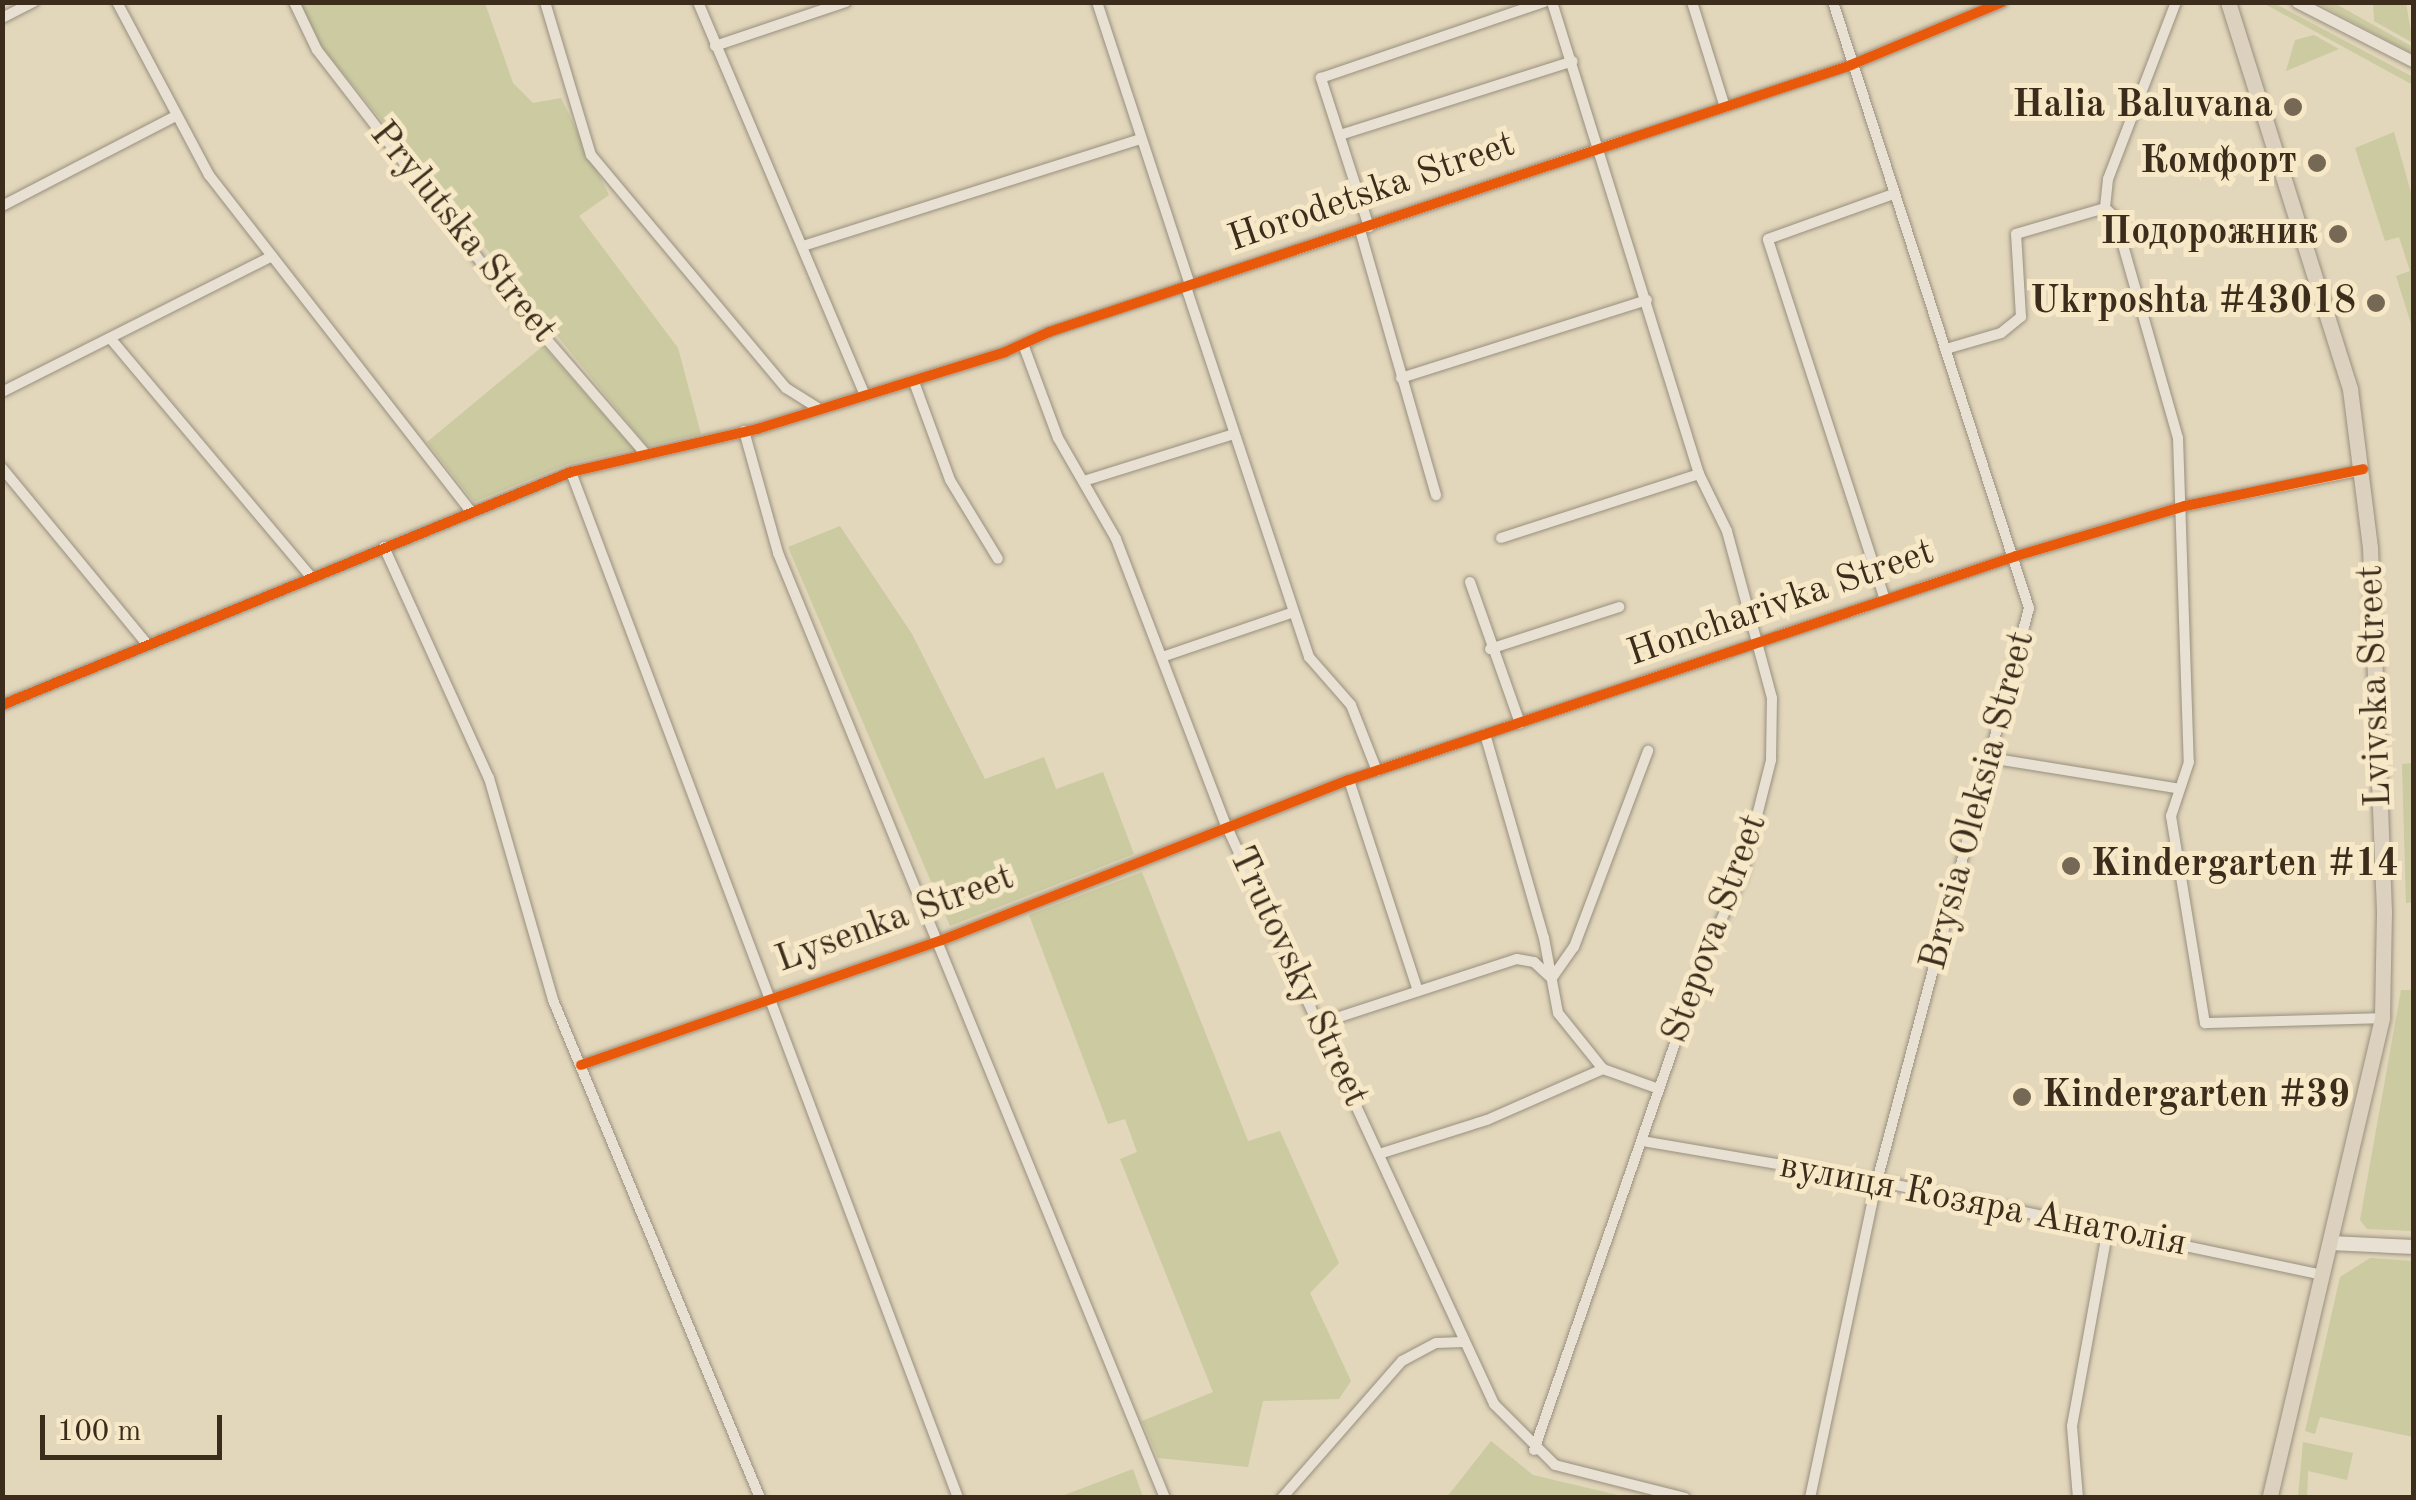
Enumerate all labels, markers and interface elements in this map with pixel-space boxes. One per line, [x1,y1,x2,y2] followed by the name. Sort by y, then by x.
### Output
[2012,84,2273,130] place label: Halia Baluvana
[2282,96,2304,118] marker: Halia Baluvana
[359,113,565,353] street label: Prylutska Street
[1223,123,1521,263] street label: Horodetska Street
[2140,140,2297,186] place label: Комфорт
[2306,152,2328,174] marker: Комфорт
[2100,211,2318,257] place label: Подорожник
[2327,223,2349,245] marker: Подорожник
[2030,280,2356,326] place label: Ukrposhta #43018
[2365,292,2387,314] marker: Ukrposhta #43018
[1622,530,1940,678] street label: Honcharivka Street
[2349,564,2403,808] street label: Lvivska Street
[1912,627,2046,975] street label: Brysia Oleksia Street
[1653,808,1779,1050] street label: Stepova Street
[1217,840,1377,1114] street label: Trutovsky Street
[2091,843,2399,889] place label: Kindergarten #14
[2060,855,2082,877] marker: Kindergarten #14
[770,856,1020,984] street label: Lysenka Street
[2042,1074,2350,1120] place label: Kindergarten #39
[2011,1086,2033,1108] marker: Kindergarten #39
[1776,1144,2190,1268] street label: вулиця Козяра Анатолія
[45,1395,228,1457] scale bar
[57,1417,141,1447] text: 100 m

